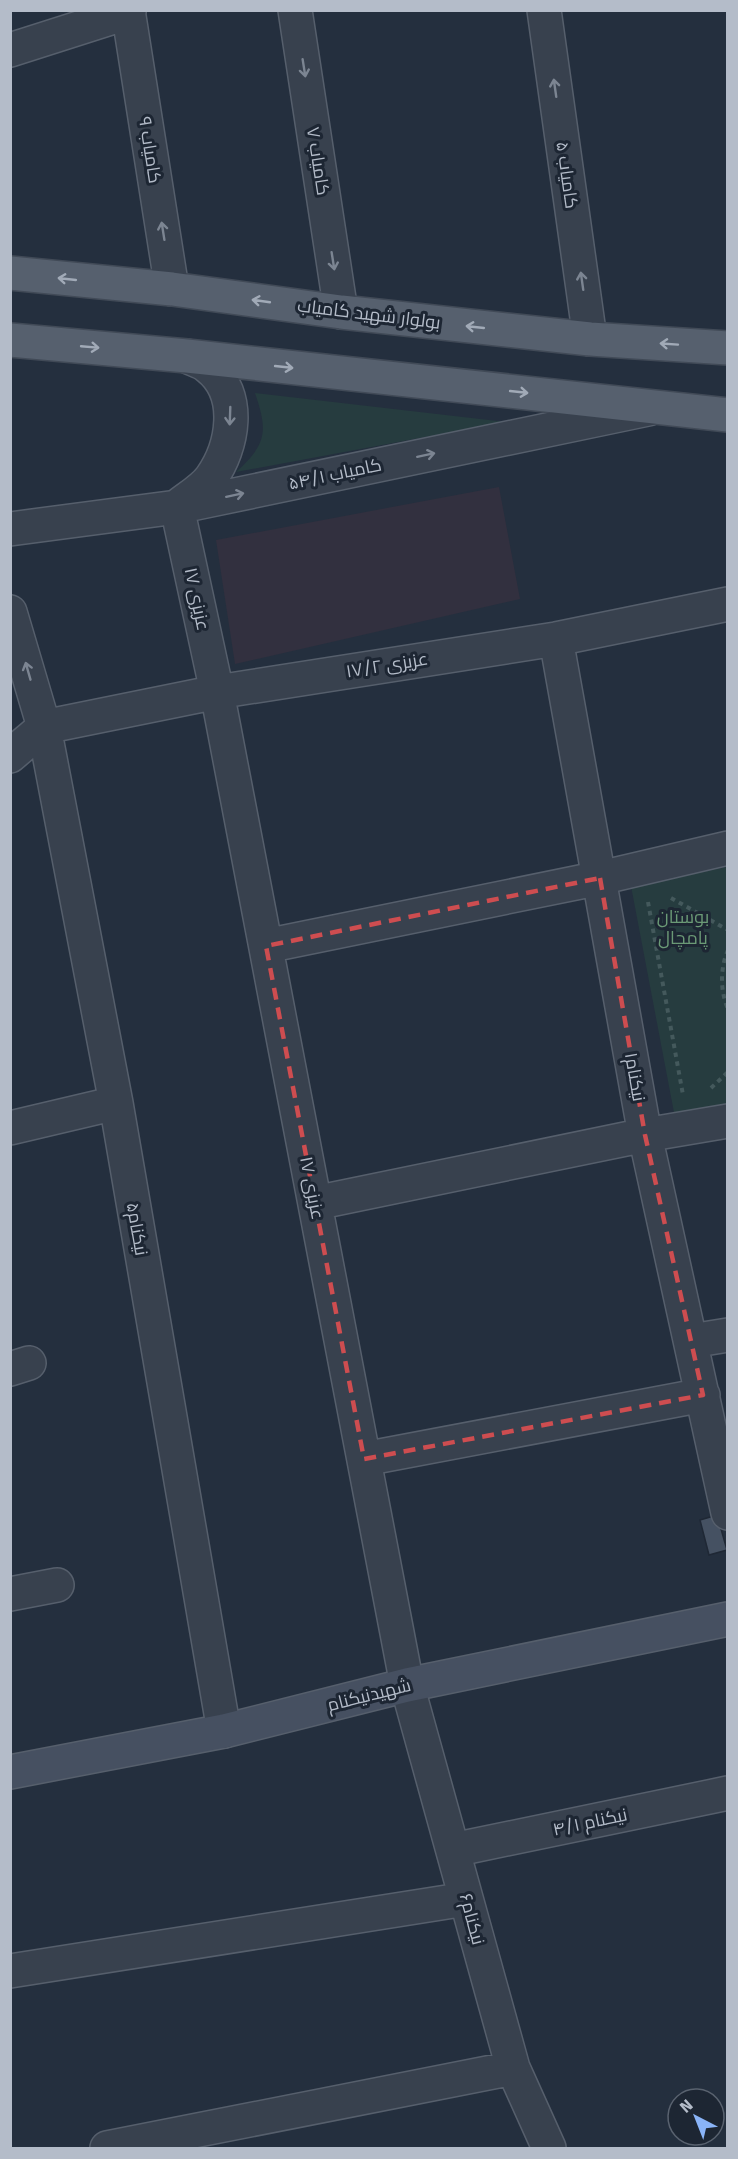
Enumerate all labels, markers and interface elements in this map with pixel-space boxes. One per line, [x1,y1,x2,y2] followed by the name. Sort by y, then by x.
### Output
[298,58,309,78] one-way arrow
[550,79,561,98] one-way arrow
[134,115,166,185] street label: کامیاب ۹
[302,125,334,197] street label: کامیاب ۷
[551,140,583,210] street label: کامیاب ۵
[158,222,169,242] one-way arrow
[328,251,339,270] one-way arrow
[576,272,587,292] one-way arrow
[57,273,77,284] one-way arrow
[296,294,442,334] street label: بولوار شهید کامیاب
[251,295,271,306] one-way arrow
[466,321,485,332] one-way arrow
[660,339,680,350] one-way arrow
[79,342,99,353] one-way arrow
[273,362,293,373] one-way arrow
[509,387,529,398] one-way arrow
[225,405,236,425] one-way arrow
[415,449,435,460] one-way arrow
[287,453,383,495] street label: کامیاب ۵۴/۱
[224,489,244,500] one-way arrow
[180,565,214,633] street label: عزیزی ۱۷
[344,648,430,682] street label: عزیزی ۱۷/۲
[22,662,33,681] one-way arrow
[657,906,709,950] park label: بوستان پامچال
[619,1051,650,1103] street label: نیکنام۱
[295,1155,329,1221] street label: عزیزی ۱۷
[121,1201,152,1257] street label: نیکنام۵
[325,1674,413,1717] street label: شهیدنیکنام
[551,1803,629,1842] street label: نیکنام ۴/۱
[454,1891,489,1947] street label: نیکنام۶
[666,2087,726,2147] north arrow
[676,2096,697,2117] text: N

